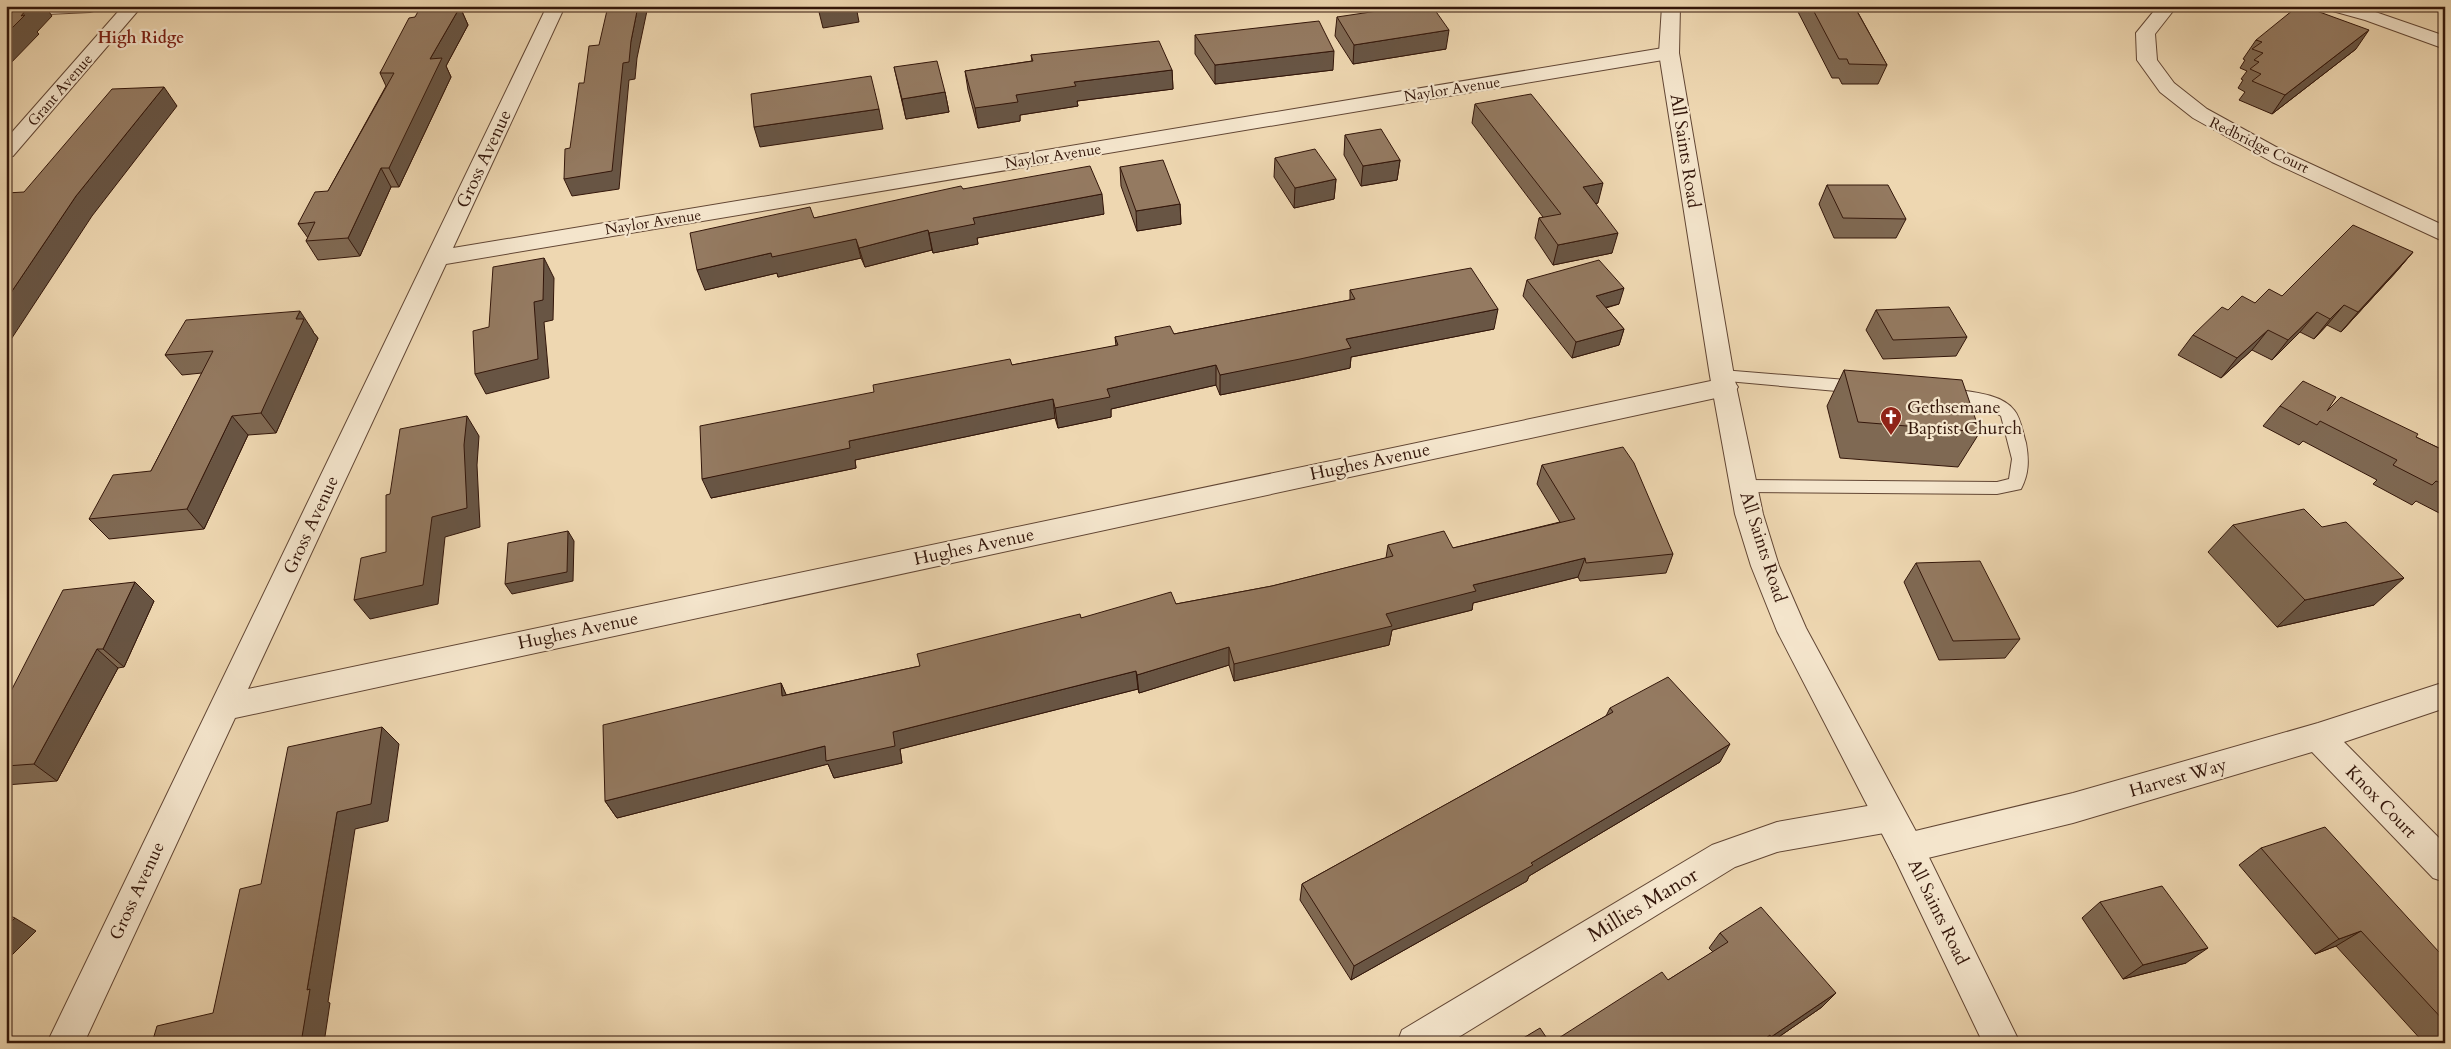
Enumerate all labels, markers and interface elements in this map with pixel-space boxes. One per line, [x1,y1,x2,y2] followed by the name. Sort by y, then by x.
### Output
[98,27,184,49] district label: High Ridge
[23,49,97,130] street label: Grant Avenue
[1402,71,1502,106] street label: Naylor Avenue
[1664,92,1706,210] street label: All Saints Road
[450,106,518,212] street label: Gross Avenue
[2206,112,2312,178] street label: Redbridge Court
[1003,138,1103,173] street label: Naylor Avenue
[603,204,703,239] street label: Naylor Avenue
[1907,395,2022,441] place label: Gethsemane Baptist Church
[1879,405,1903,436] church icon: Gethsemane Baptist Church
[1308,437,1432,487] street label: Hughes Avenue
[277,472,345,578] street label: Gross Avenue
[1733,488,1793,606] street label: All Saints Road
[912,522,1036,572] street label: Hughes Avenue
[516,606,640,656] street label: Hughes Avenue
[2126,752,2230,804] street label: Harvest Way
[2340,760,2422,844] street label: Knox Court
[103,838,171,944] street label: Gross Avenue
[1902,855,1975,970] street label: All Saints Road
[1582,860,1704,949] street label: Millies Manor

